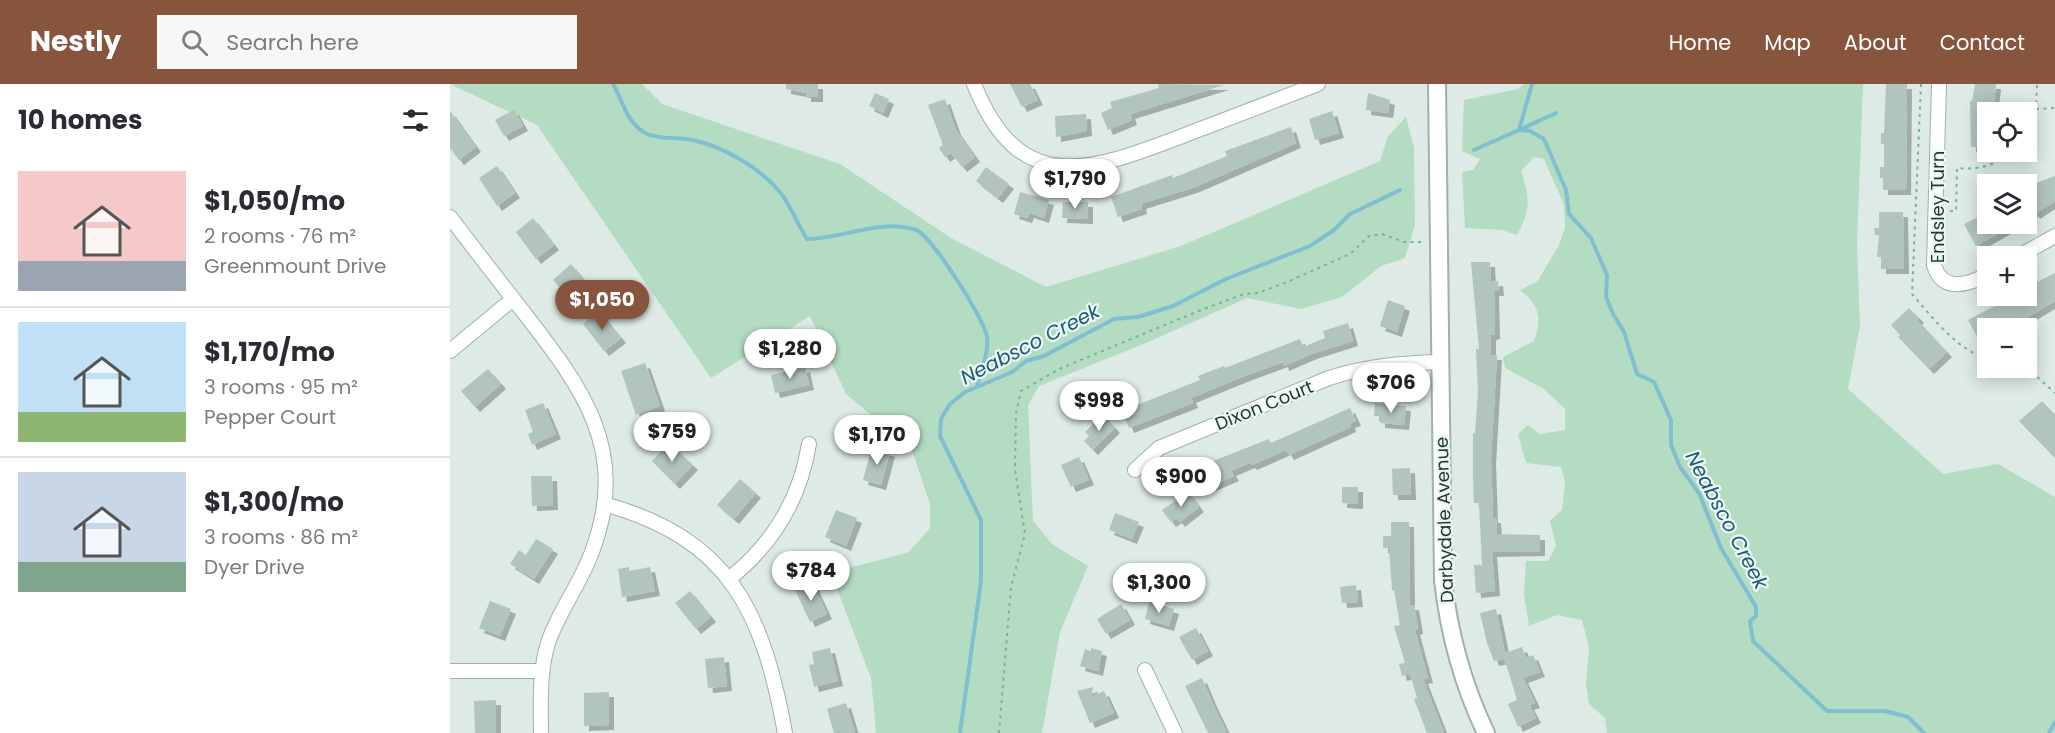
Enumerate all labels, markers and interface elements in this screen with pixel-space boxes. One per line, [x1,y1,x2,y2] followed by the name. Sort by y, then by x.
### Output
[157,15,577,69] search box
[30,22,121,61] text: Nestly
[178,26,211,59] icon: search
[226,27,359,58] text: Search here
[1669,28,1731,57] text: Home
[1764,28,1811,57] text: Map
[1844,28,1907,57] text: About
[1940,28,2025,57] text: Contact
[18,102,142,138] text: 10 homes
[1977,102,2037,378] map controls
[1977,102,2037,162] button: locate
[399,104,432,137] icon: filters
[1925,151,1950,263] street label: Endsley Turn
[1026,159,1124,210] pin: $1,790
[1044,164,1106,192] text: $1,790
[1977,174,2037,234] button: layers
[204,183,345,219] text: $1,050/mo
[66,195,138,267] icon: home
[204,222,356,250] text: 2 rooms · 76 m²
[1977,246,2037,306] button: +
[204,252,386,280] text: Greenmount Drive
[553,280,651,331] pin: $1,050
[569,285,635,313] text: $1,050
[956,296,1106,391] water label: Neabsco Creek
[1977,318,2037,378] button: −
[741,329,839,380] pin: $1,280
[204,334,335,370] text: $1,170/mo
[758,334,822,362] text: $1,280
[66,346,138,418] icon: home
[1355,363,1427,414] pin: $706
[1366,368,1416,396] text: $706
[204,373,358,401] text: 3 rooms · 95 m²
[1211,374,1317,436] street label: Dixon Court
[1063,381,1135,432] pin: $998
[1074,386,1124,414] text: $998
[204,403,336,431] text: Pepper Court
[636,412,708,463] pin: $759
[828,415,926,466] pin: $1,170
[647,417,697,445] text: $759
[848,420,906,448] text: $1,170
[1429,436,1459,604] street label: Darbydale Avenue
[1679,446,1776,596] water label: Neabsco Creek
[1145,457,1217,508] pin: $900
[1155,462,1207,490] text: $900
[204,484,344,520] text: $1,300/mo
[66,496,138,568] icon: home
[204,523,358,551] text: 3 rooms · 86 m²
[775,551,847,602] pin: $784
[204,553,305,581] text: Dyer Drive
[786,556,836,584] text: $784
[1110,563,1208,614] pin: $1,300
[1127,568,1191,596] text: $1,300

